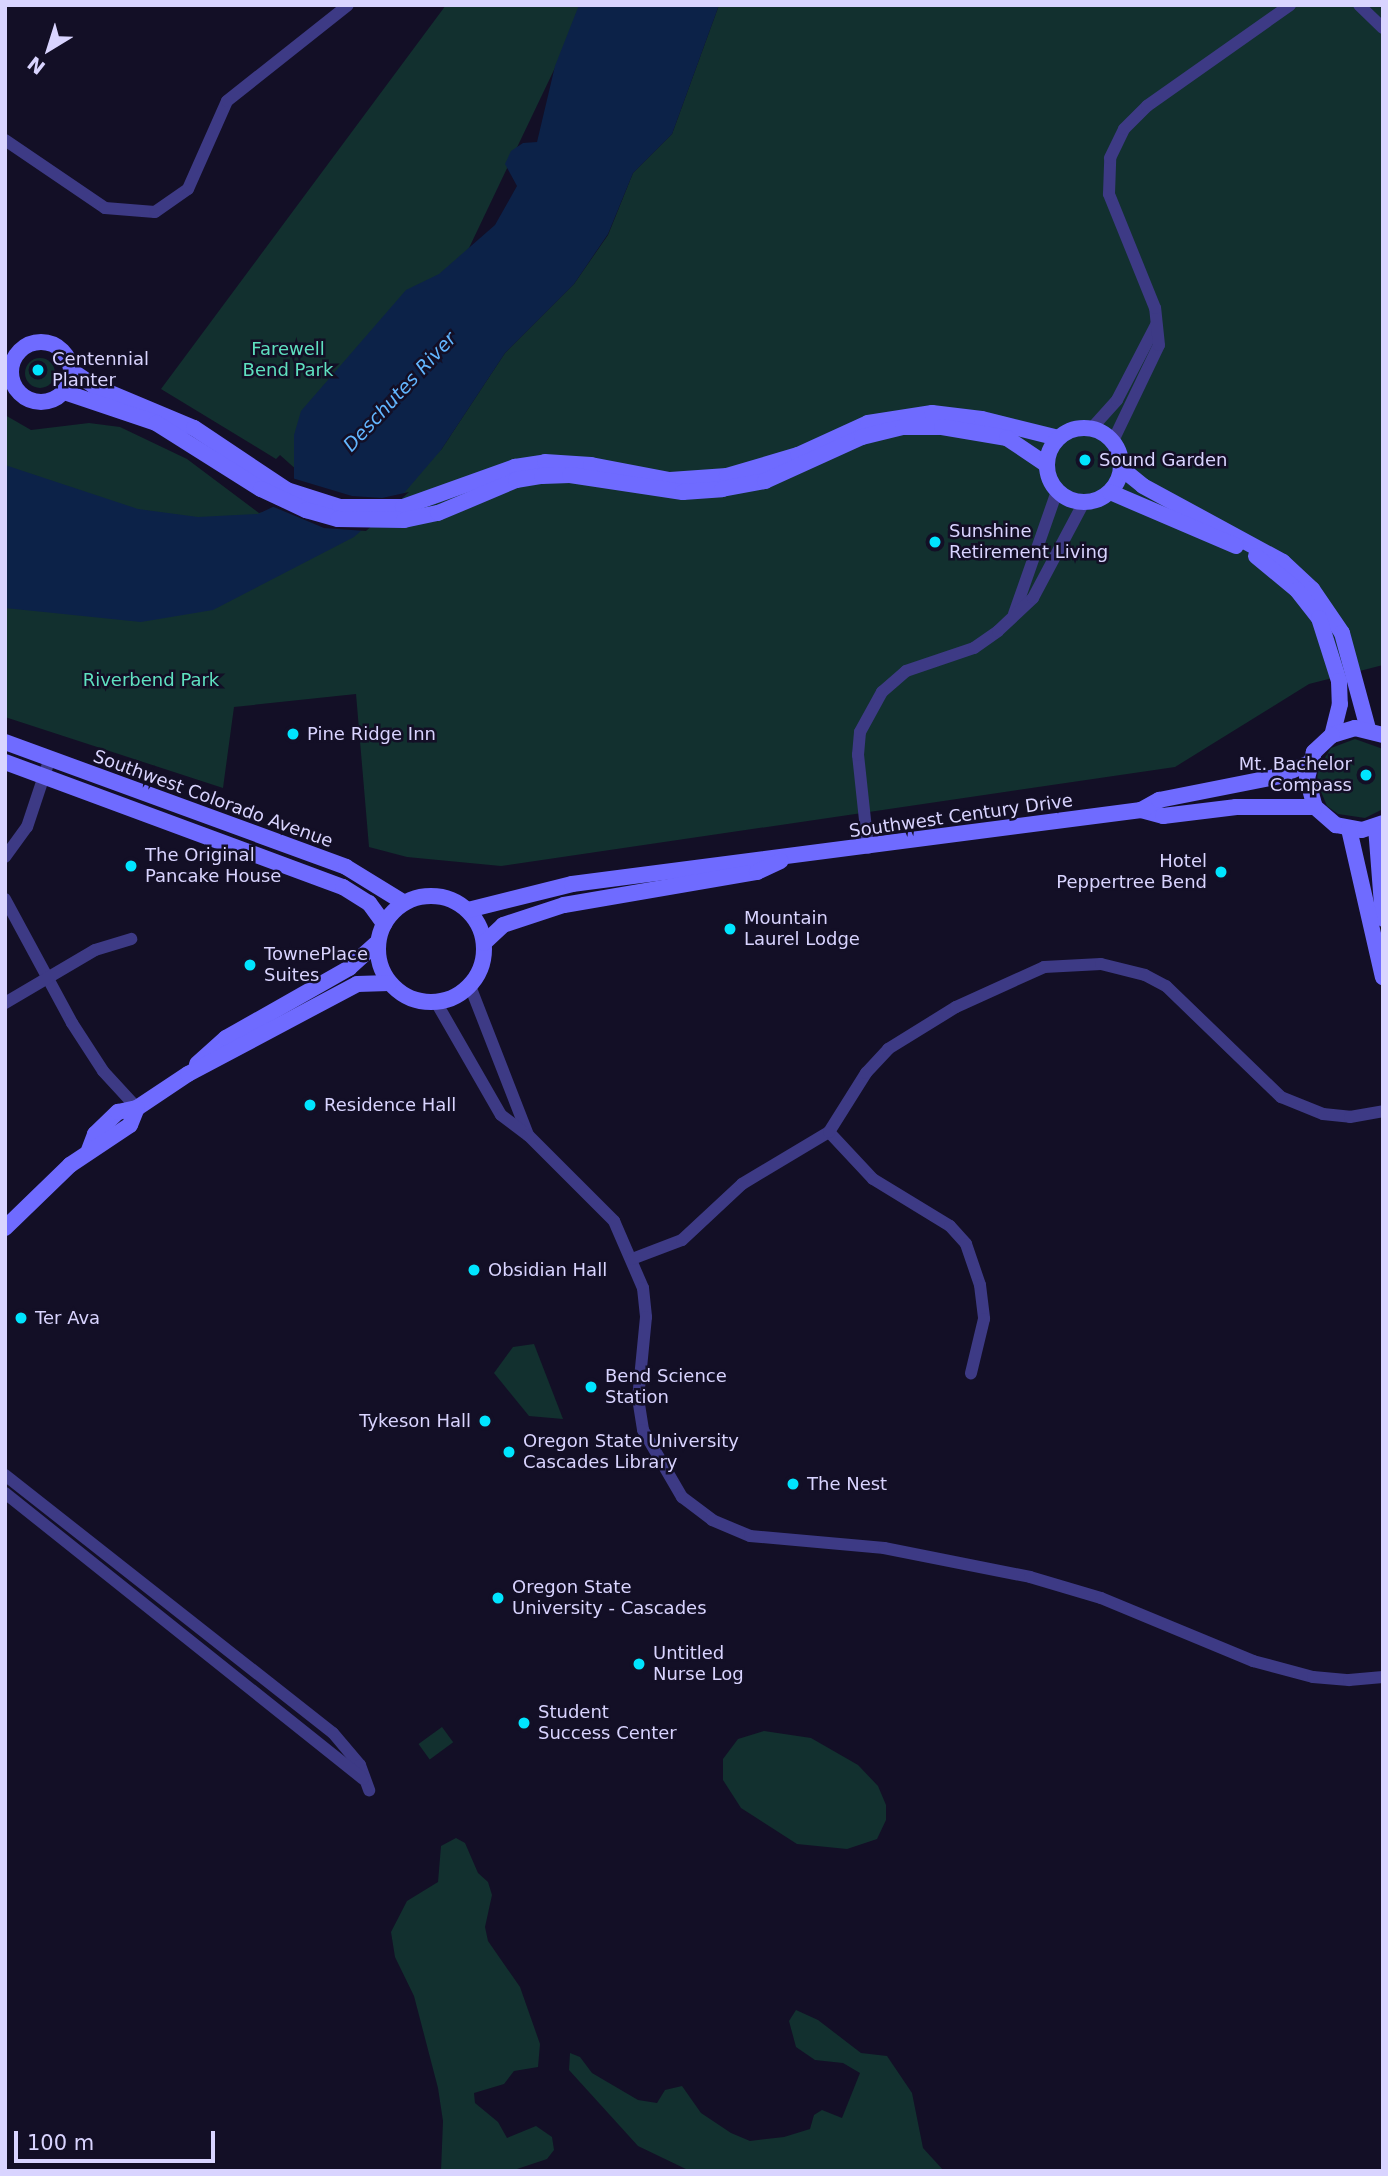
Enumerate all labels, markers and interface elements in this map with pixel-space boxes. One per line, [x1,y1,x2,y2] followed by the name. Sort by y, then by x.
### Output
[14,14,84,84] north arrow
[23,52,49,79] text: N
[339,328,461,456] water label: Deschutes River
[243,339,333,382] park label: Farewell Bend Park
[52,349,149,392] place label: Centennial Planter
[30,362,46,378] marker: Centennial Planter
[1099,449,1227,471] place label: Sound Garden
[1077,452,1093,468] marker: Sound Garden
[949,521,1108,564] place label: Sunshine Retirement Living
[927,534,943,550] marker: Sunshine Retirement Living
[83,669,219,691] park label: Riverbend Park
[307,723,436,745] place label: Pine Ridge Inn
[285,726,301,742] marker: Pine Ridge Inn
[90,746,336,852] street label: Southwest Colorado Avenue
[1239,754,1352,796] place label: Mt. Bachelor Compass
[1358,767,1374,783] marker: Mt. Bachelor Compass
[848,790,1074,842] street label: Southwest Century Drive
[145,845,281,888] place label: The Original Pancake House
[1056,851,1207,894] place label: Hotel Peppertree Bend
[123,858,139,874] marker: The Original Pancake House
[1213,864,1229,880] marker: Hotel Peppertree Bend
[744,908,860,950] place label: Mountain Laurel Lodge
[722,921,738,937] marker: Mountain Laurel Lodge
[264,944,368,986] place label: TownePlace Suites
[242,957,258,973] marker: TownePlace Suites
[324,1094,456,1116] place label: Residence Hall
[302,1097,318,1113] marker: Residence Hall
[488,1259,607,1281] place label: Obsidian Hall
[466,1262,482,1278] marker: Obsidian Hall
[35,1307,100,1329] place label: Ter Ava
[13,1310,29,1326] marker: Ter Ava
[605,1366,727,1408] place label: Bend Science Station
[583,1379,599,1395] marker: Bend Science Station
[359,1410,471,1432] place label: Tykeson Hall
[477,1413,493,1429] marker: Tykeson Hall
[523,1431,739,1474] place label: Oregon State University Cascades Library
[501,1444,517,1460] marker: Oregon State University Cascades Library
[807,1473,887,1495] place label: The Nest
[785,1476,801,1492] marker: The Nest
[512,1577,707,1620] place label: Oregon State University - Cascades
[490,1590,506,1606] marker: Oregon State University - Cascades
[653,1643,744,1686] place label: Untitled Nurse Log
[631,1656,647,1672] marker: Untitled Nurse Log
[538,1702,677,1744] place label: Student Success Center
[516,1715,532,1731] marker: Student Success Center
[18,2116,219,2160] scale bar
[27,2131,94,2155] text: 100 m

